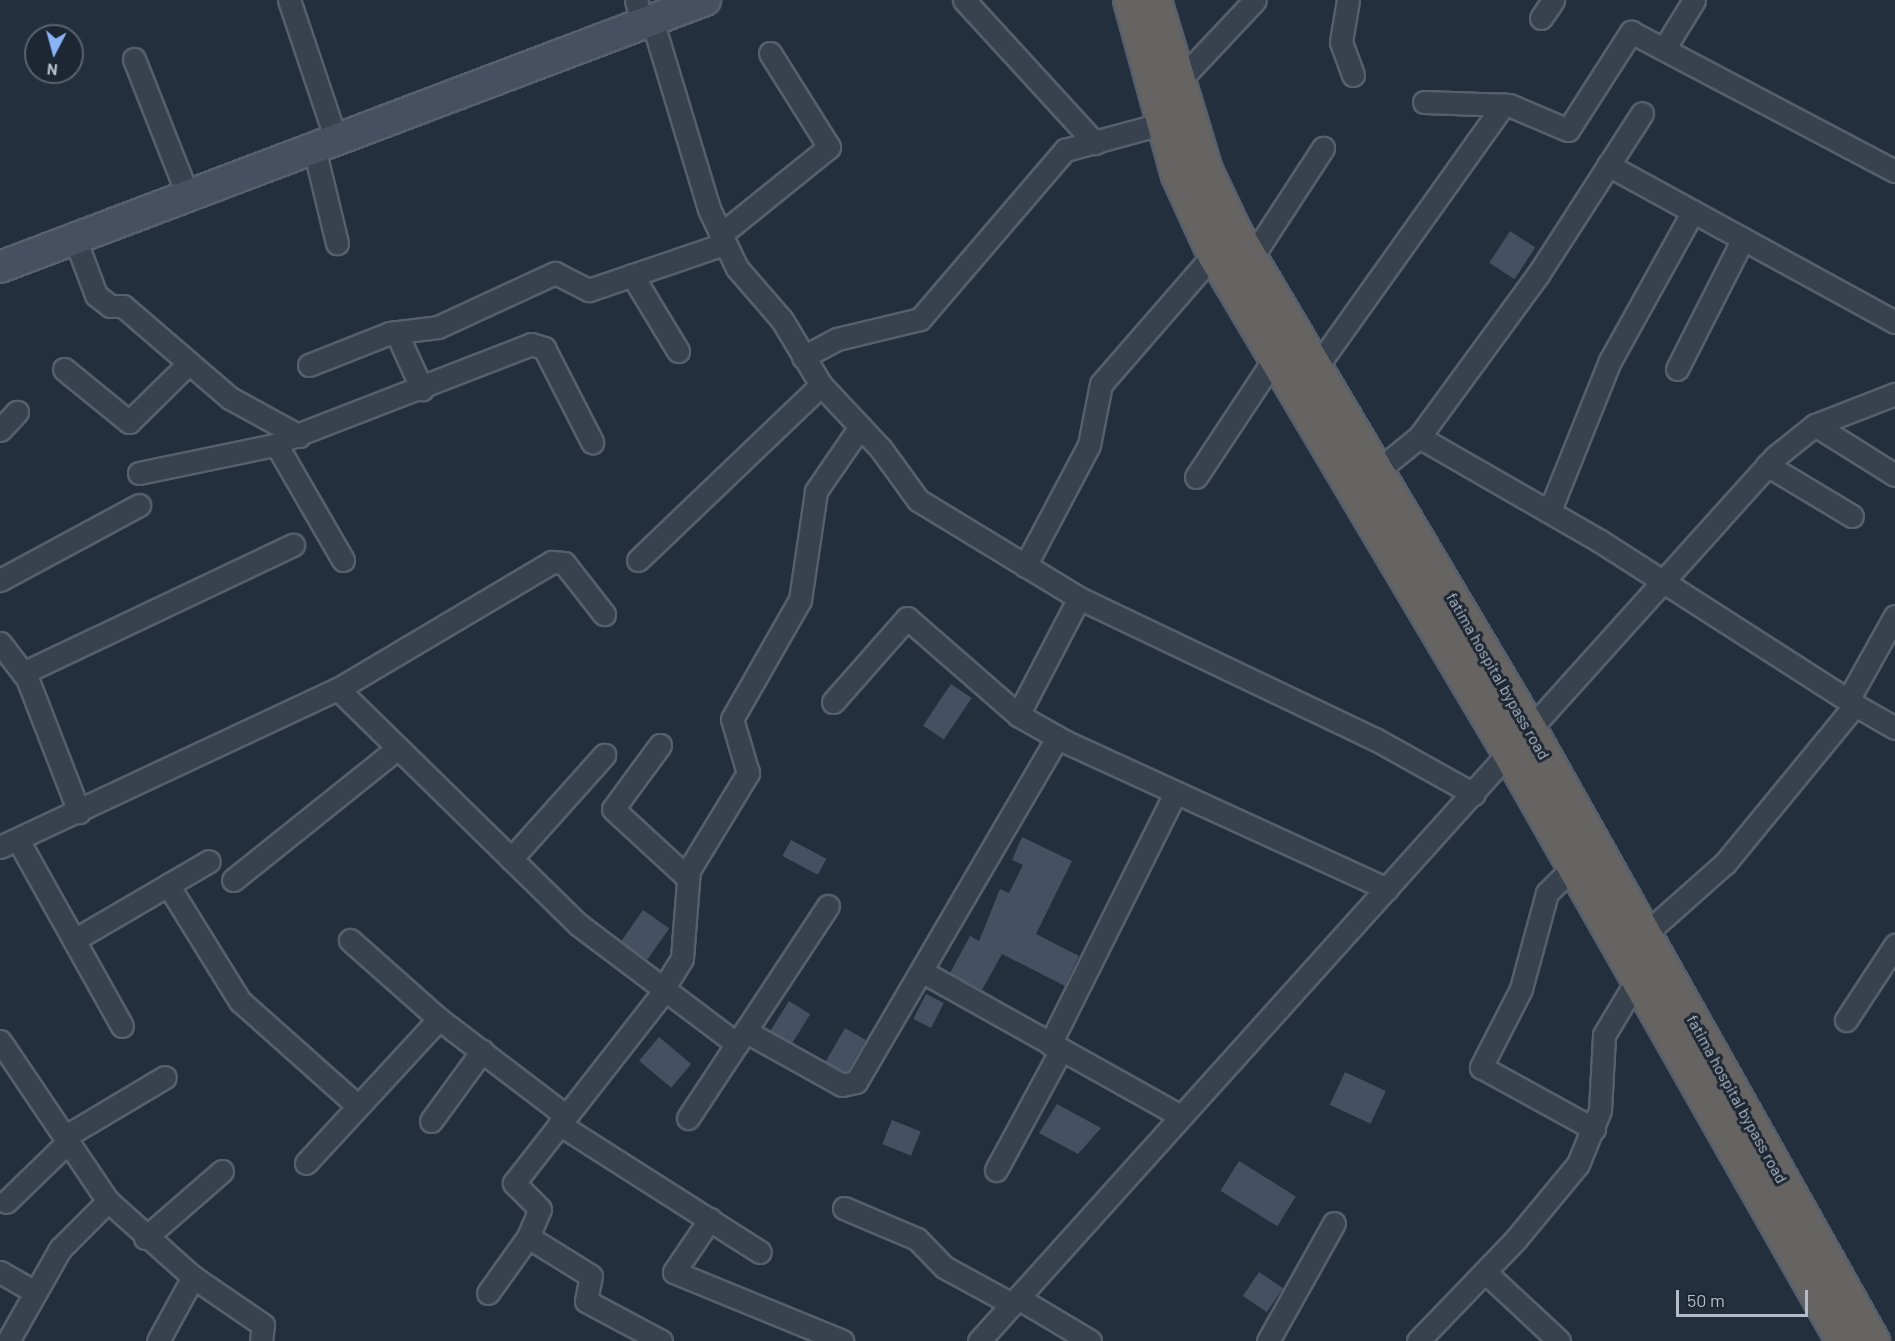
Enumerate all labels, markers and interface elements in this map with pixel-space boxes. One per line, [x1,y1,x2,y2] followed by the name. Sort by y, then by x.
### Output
[24,24,84,84] north arrow
[46,60,59,80] text: N
[1442,589,1554,763] street label: fatima hospital bypass road
[1683,1011,1791,1187] street label: fatima hospital bypass road
[1679,1278,1811,1316] scale bar
[1687,1289,1725,1311] text: 50 m

